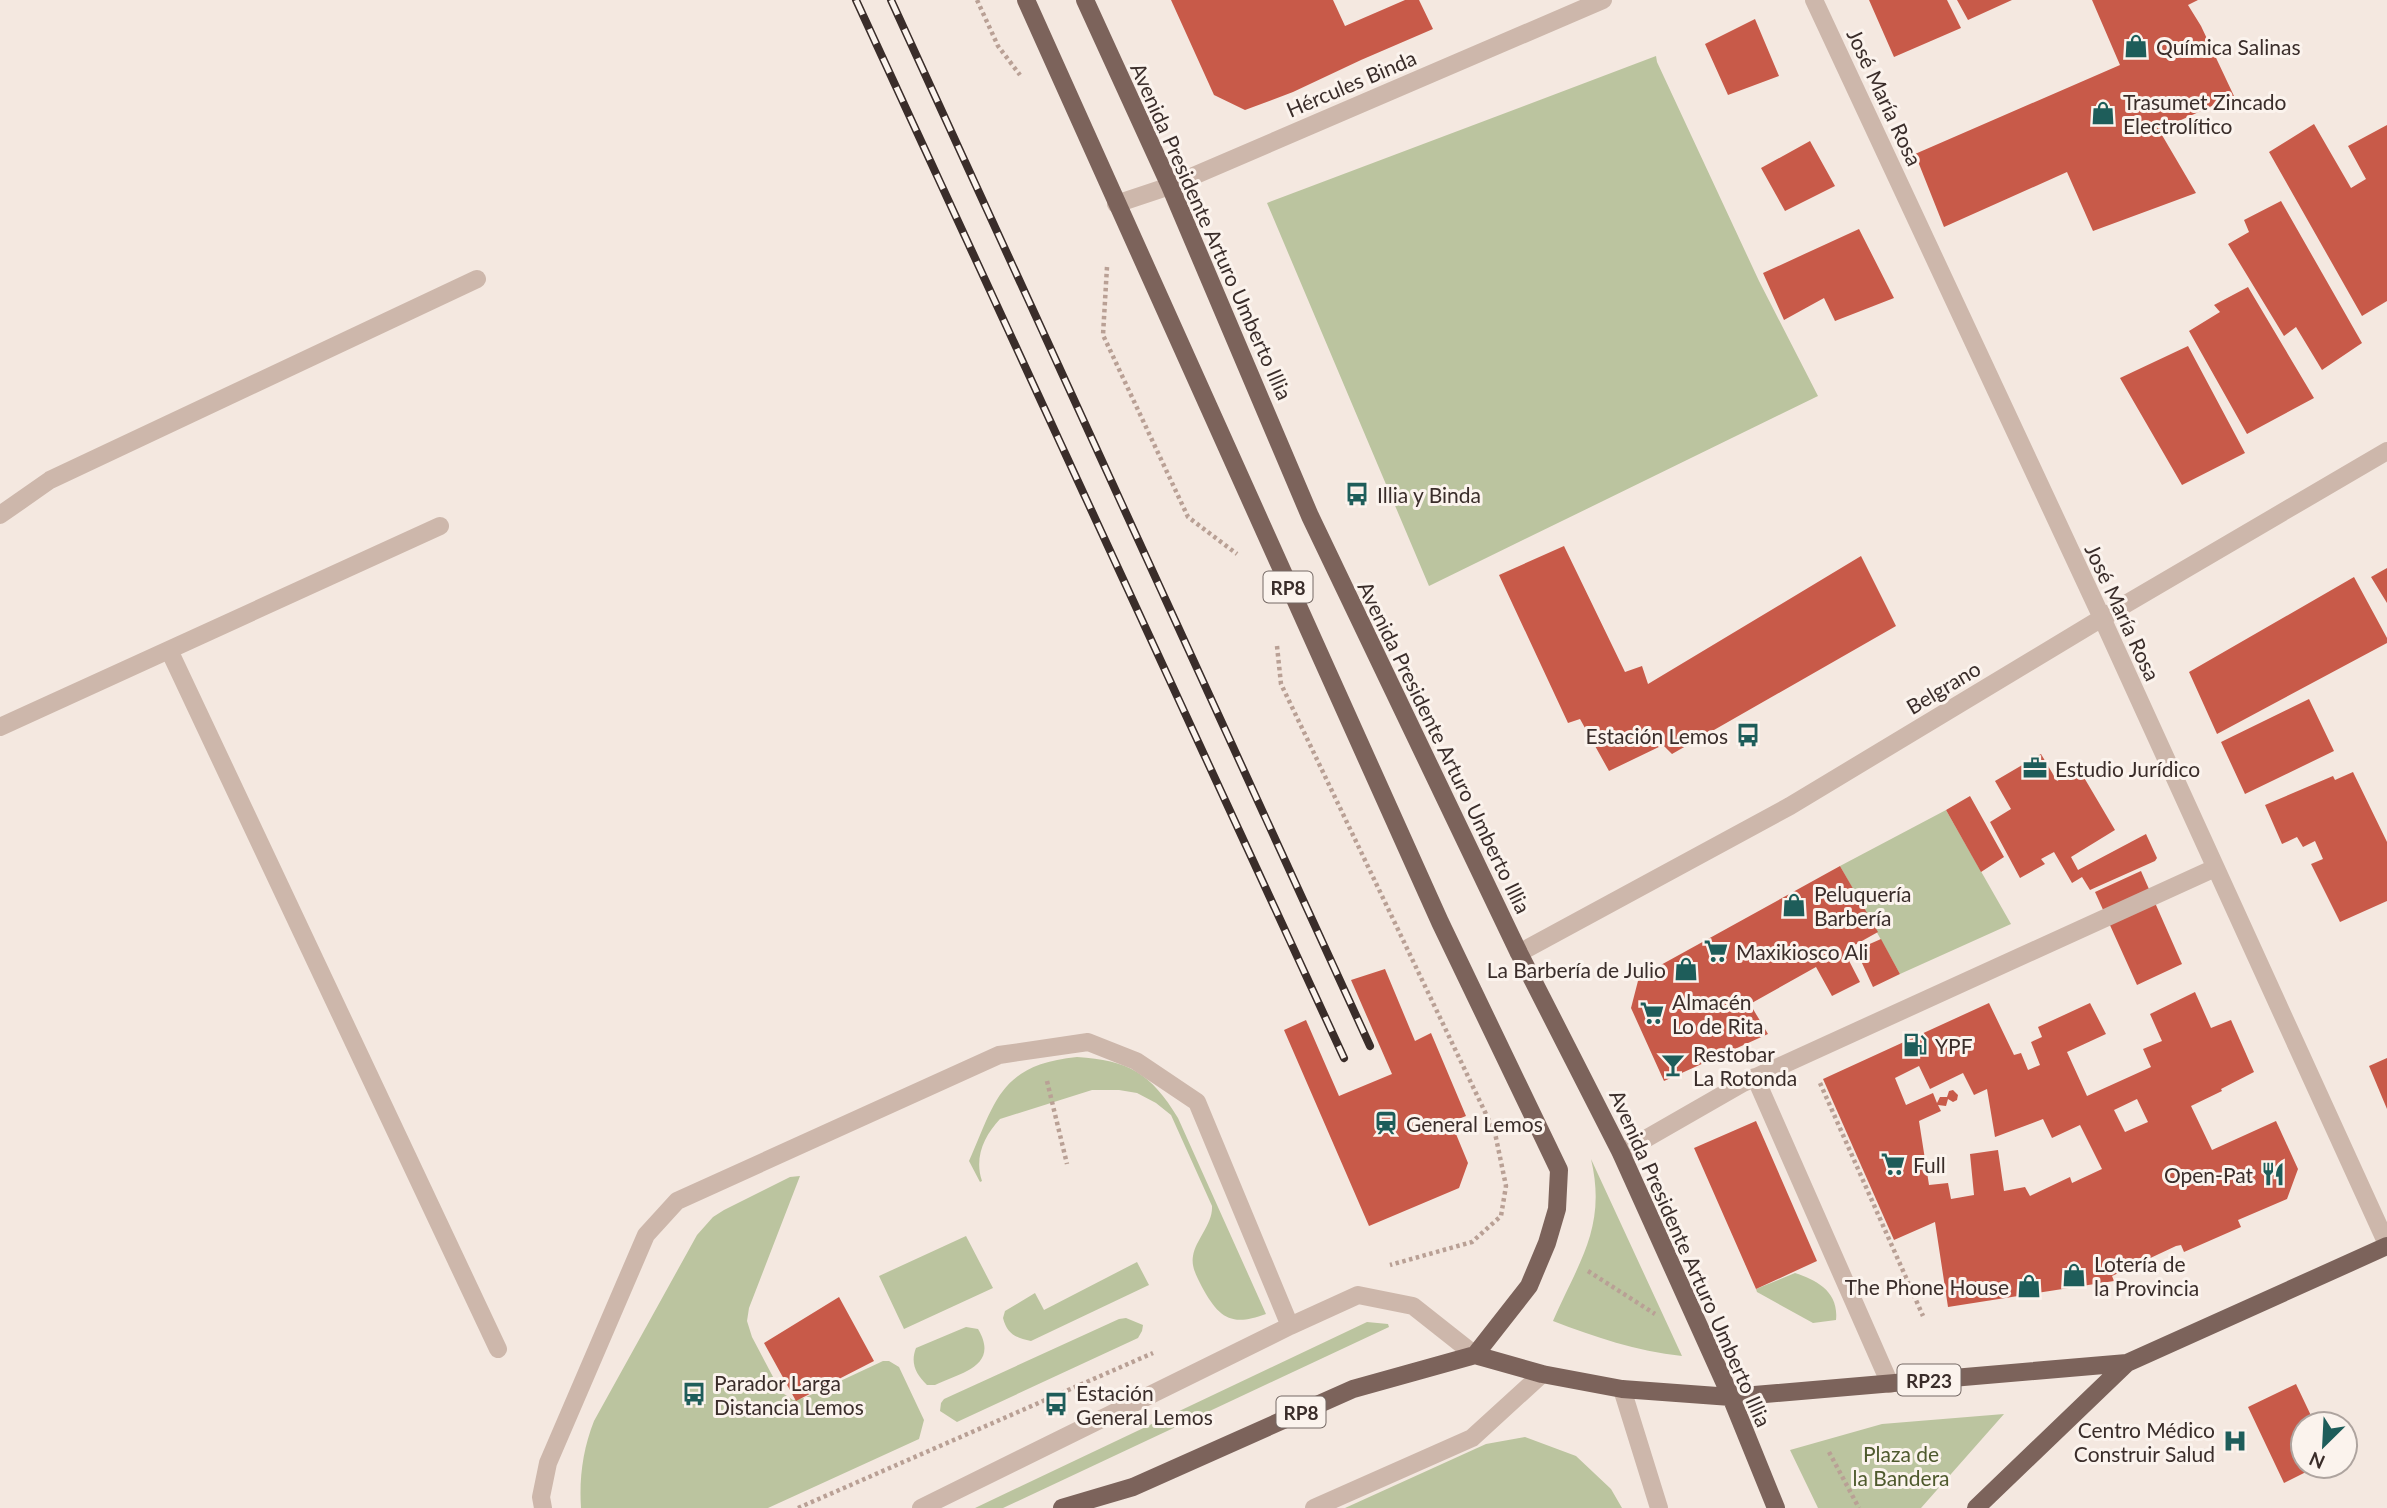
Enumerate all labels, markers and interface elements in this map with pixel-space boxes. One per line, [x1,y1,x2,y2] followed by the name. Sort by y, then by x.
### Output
[1842,25,1928,169] street label: José María Rosa
[2122,32,2150,60] shop icon: Química Salinas
[2156,34,2300,59] place label: Química Salinas
[1282,44,1420,122] street label: Hércules Binda
[1126,59,1298,403] street label: Avenida Presidente Arturo Umberto Illia
[2123,89,2287,138] place label: Trasumet Zincado Electrolítico
[2089,99,2117,127] shop icon: Trasumet Zincado Electrolítico
[1343,480,1371,508] bus stop icon: Illia y Binda
[1377,482,1481,507] place label: Illia y Binda
[2080,540,2166,684] street label: José María Rosa
[1264,572,1312,602] road number: RP8
[1354,577,1536,917] street label: Avenida Presidente Arturo Umberto Illia
[1901,655,1985,719] street label: Belgrano
[1734,721,1762,749] bus stop icon: Estación Lemos
[1586,723,1728,748] place label: Estación Lemos
[2021,754,2049,782] office icon: Estudio Jurídico
[2055,756,2200,781] place label: Estudio Jurídico
[1814,881,1911,930] place label: Peluquería Barbería
[1780,891,1808,919] shop icon: Peluquería Barbería
[1702,937,1730,965] supermarket icon: Maxikiosco Ali
[1736,939,1868,964] place label: Maxikiosco Ali
[1672,955,1700,983] shop icon: La Barbería de Julio
[1487,957,1666,982] place label: La Barbería de Julio
[1672,989,1764,1038] place label: Almacén Lo de Rita
[1638,999,1666,1027] supermarket icon: Almacén Lo de Rita
[1901,1031,1929,1059] fuel station icon: YPF
[1935,1033,1973,1058] place label: YPF
[1693,1041,1797,1090] place label: Restobar La Rotonda
[1659,1051,1687,1079] bar icon: Restobar La Rotonda
[1605,1086,1777,1430] street label: Avenida Presidente Arturo Umberto Illia
[1372,1109,1400,1137] station icon: General Lemos
[1406,1111,1543,1136] place label: General Lemos
[1879,1150,1907,1178] supermarket icon: Full
[1913,1152,1946,1177] place label: Full
[2259,1160,2287,1188] restaurant icon: Open-Pat
[2164,1162,2253,1187] place label: Open-Pat
[2094,1251,2199,1300] place label: Lotería de la Provincia
[2060,1261,2088,1289] shop icon: Lotería de la Provincia
[2015,1272,2043,1300] shop icon: The Phone House
[1845,1274,2009,1299] place label: The Phone House
[1898,1364,1960,1396] road number: RP23
[714,1370,864,1419] place label: Parador Larga Distancia Lemos
[680,1380,708,1408] bus stop icon: Parador Larga Distancia Lemos
[1076,1380,1213,1429] place label: Estación General Lemos
[1042,1390,1070,1418] bus stop icon: Estación General Lemos
[1276,1396,1326,1428] road number: RP8
[2289,1410,2359,1480] north arrow
[2074,1417,2215,1466] place label: Centro Médico Construir Salud
[2221,1427,2249,1455] hospital icon: Centro Médico Construir Salud
[1852,1441,1950,1490] park label: Plaza de la Bandera
[2306,1448,2328,1474] text: N

